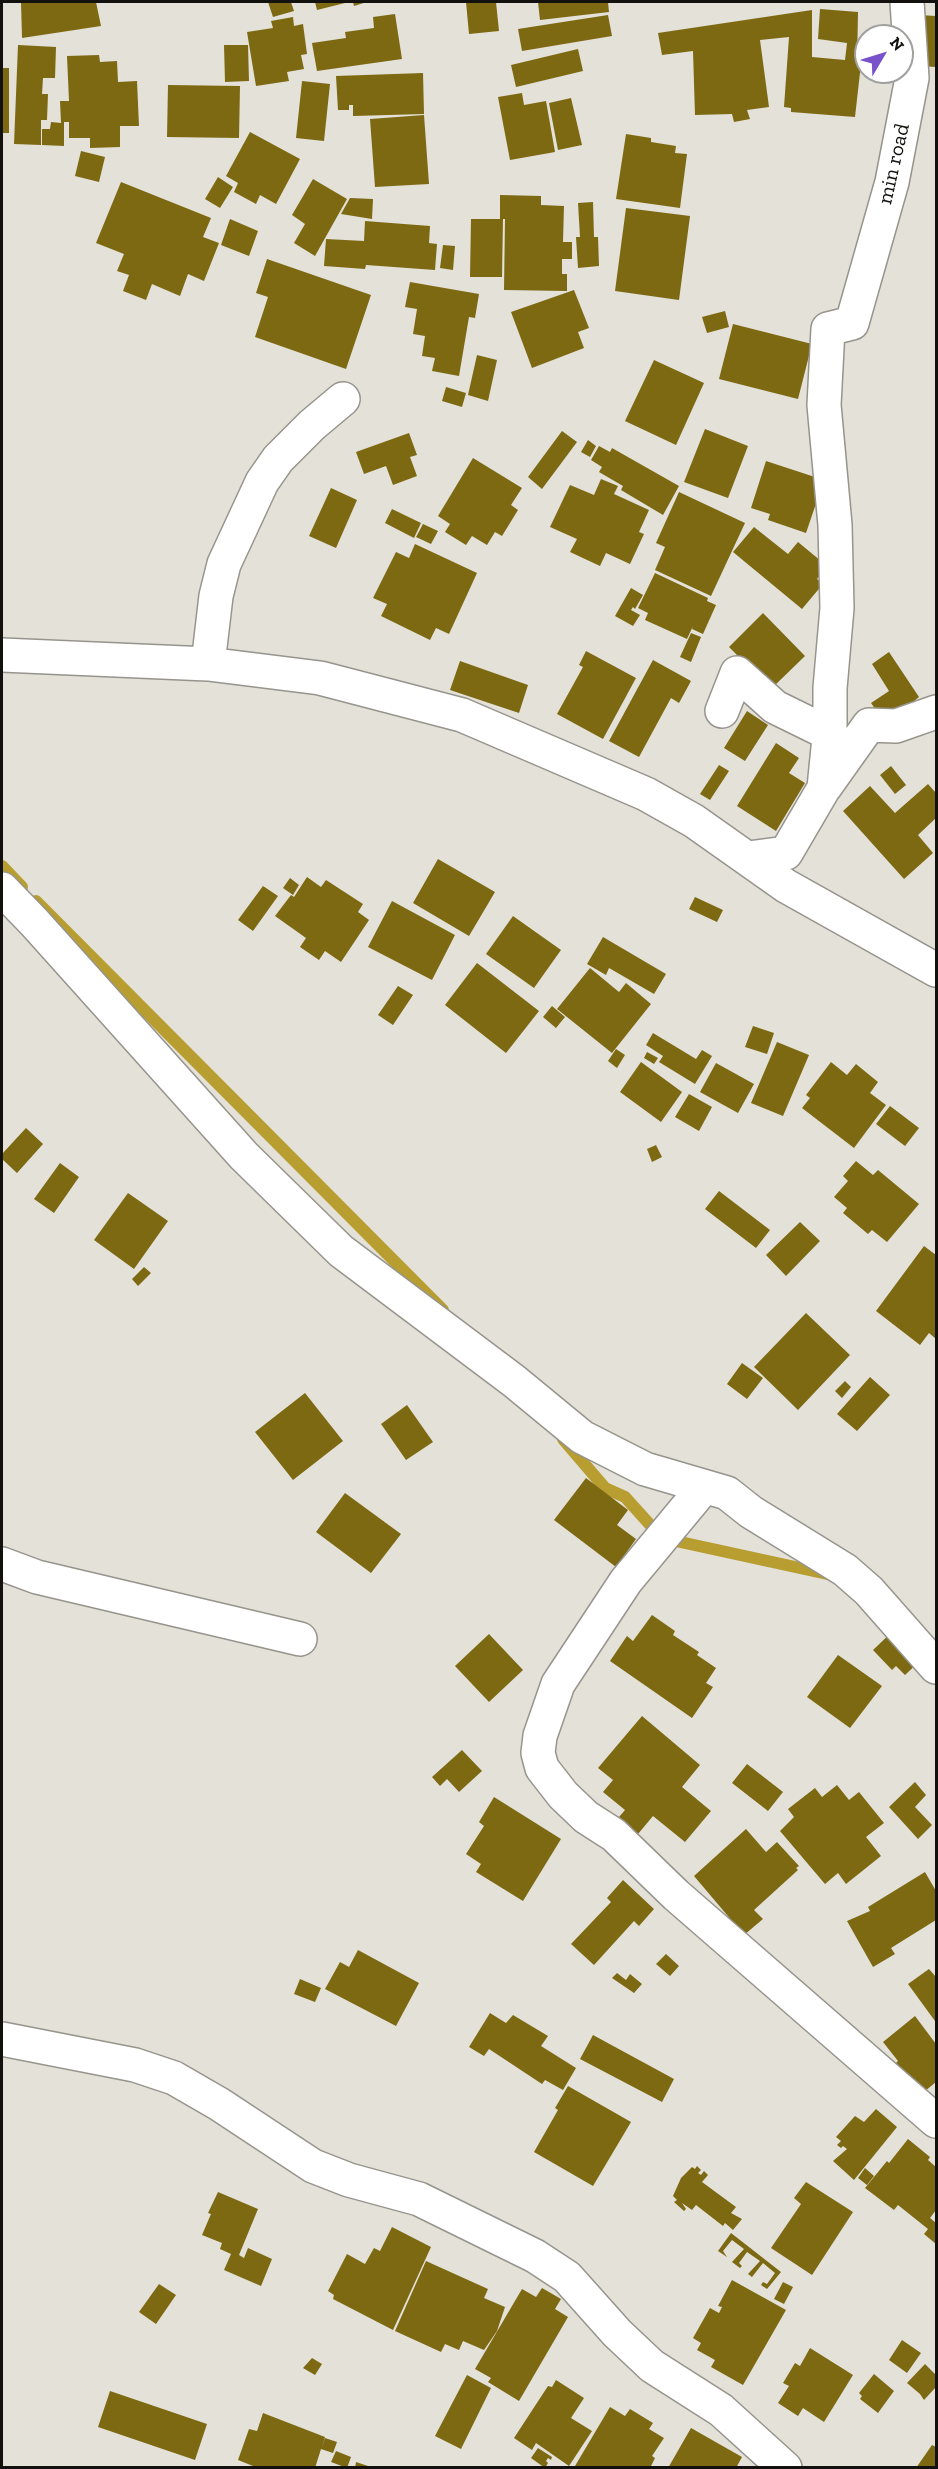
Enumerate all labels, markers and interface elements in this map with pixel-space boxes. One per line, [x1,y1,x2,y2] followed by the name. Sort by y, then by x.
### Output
[854,24,914,84] north arrow
[886,33,908,54] text: N
[872,121,916,207] street label: min road

